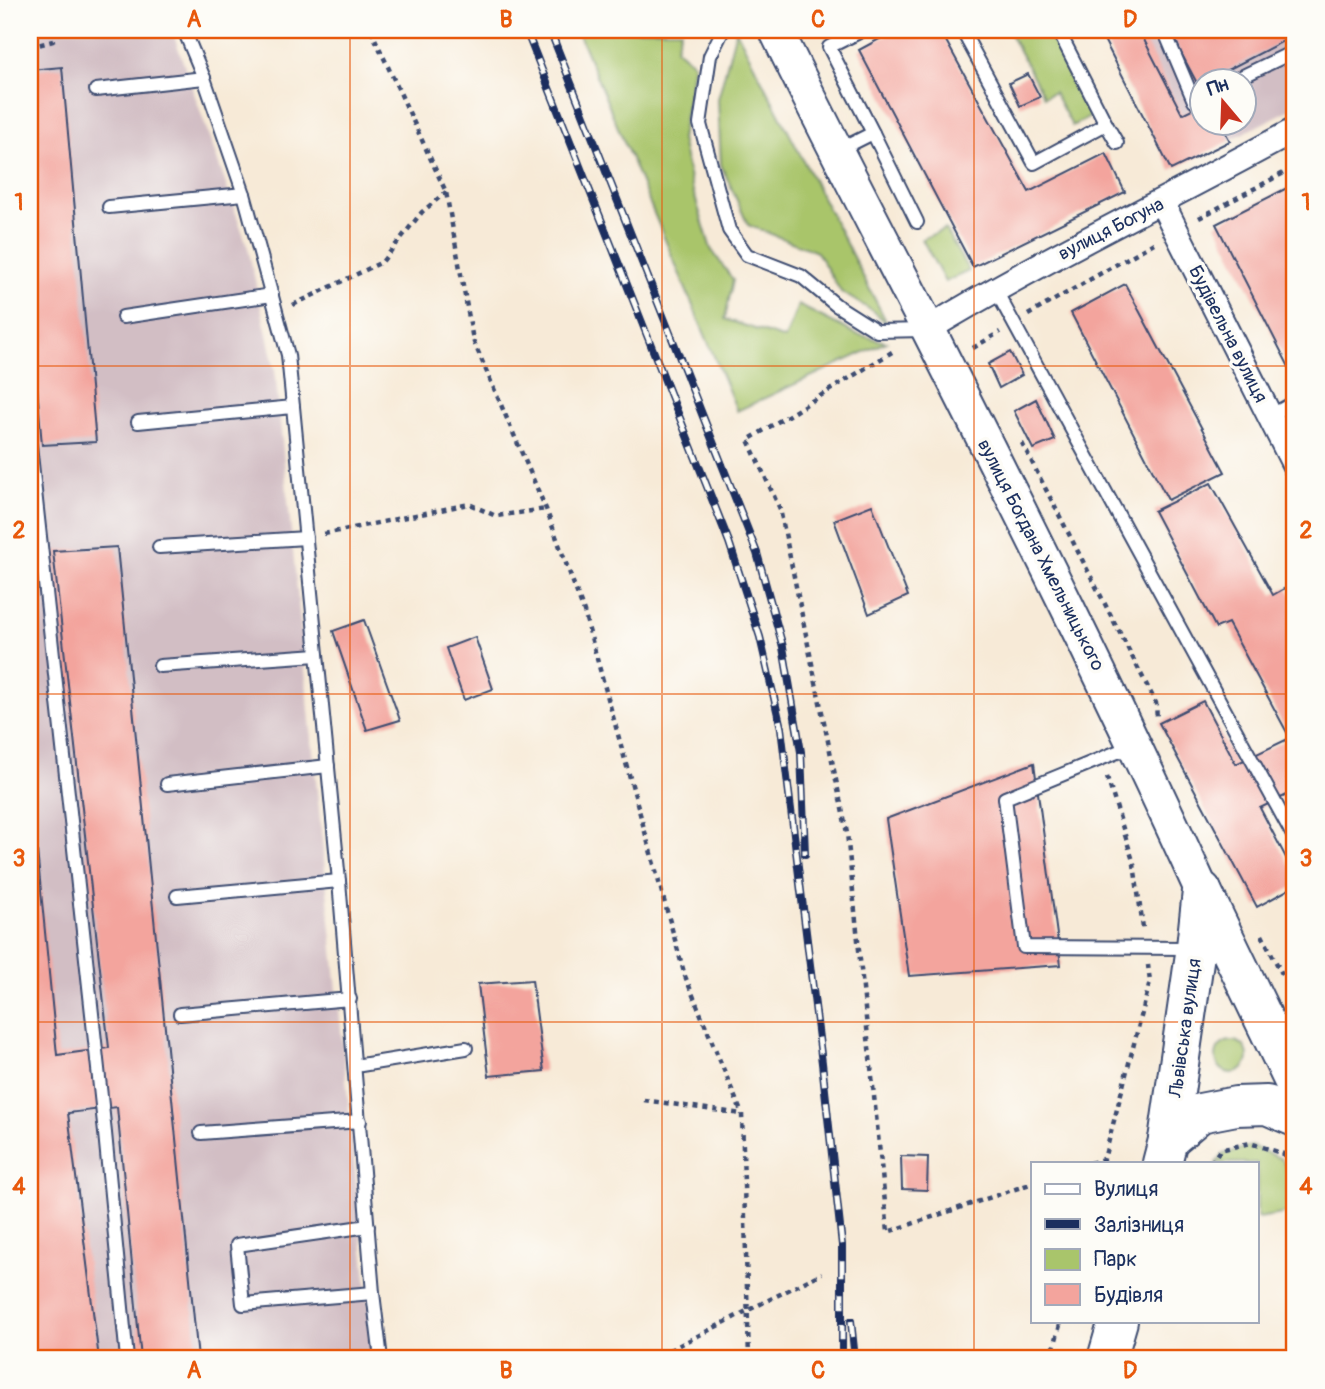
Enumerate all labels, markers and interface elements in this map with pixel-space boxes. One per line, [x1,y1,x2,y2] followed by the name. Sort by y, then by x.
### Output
[187,5,202,34] text: A
[499,5,513,34] text: B
[811,5,825,34] text: C
[1123,5,1137,34] text: D
[1188,66,1258,136] north arrow
[1204,72,1232,102] text: Пн
[15,188,24,217] text: 1
[1302,188,1311,217] text: 1
[1054,192,1168,266] street label: вулиця Богуна
[1183,261,1273,407] street label: Будівельна вулиця
[972,435,1110,675] street label: вулиця Богдана Хмельницького
[13,516,26,545] text: 2
[1300,516,1313,545] text: 2
[13,844,25,873] text: 3
[1300,844,1312,873] text: 3
[1163,957,1207,1100] street label: Львівська вулиця
[1031,1162,1258,1322] legend
[12,1172,26,1201] text: 4
[1299,1172,1313,1201] text: 4
[1094,1176,1158,1203] text: Вулиця
[1094,1212,1184,1239] text: Залізниця
[1094,1246,1137,1273] text: Парк
[1094,1282,1163,1309] text: Будівля
[187,1356,202,1385] text: A
[499,1356,513,1385] text: B
[811,1356,825,1385] text: C
[1123,1356,1137,1385] text: D

